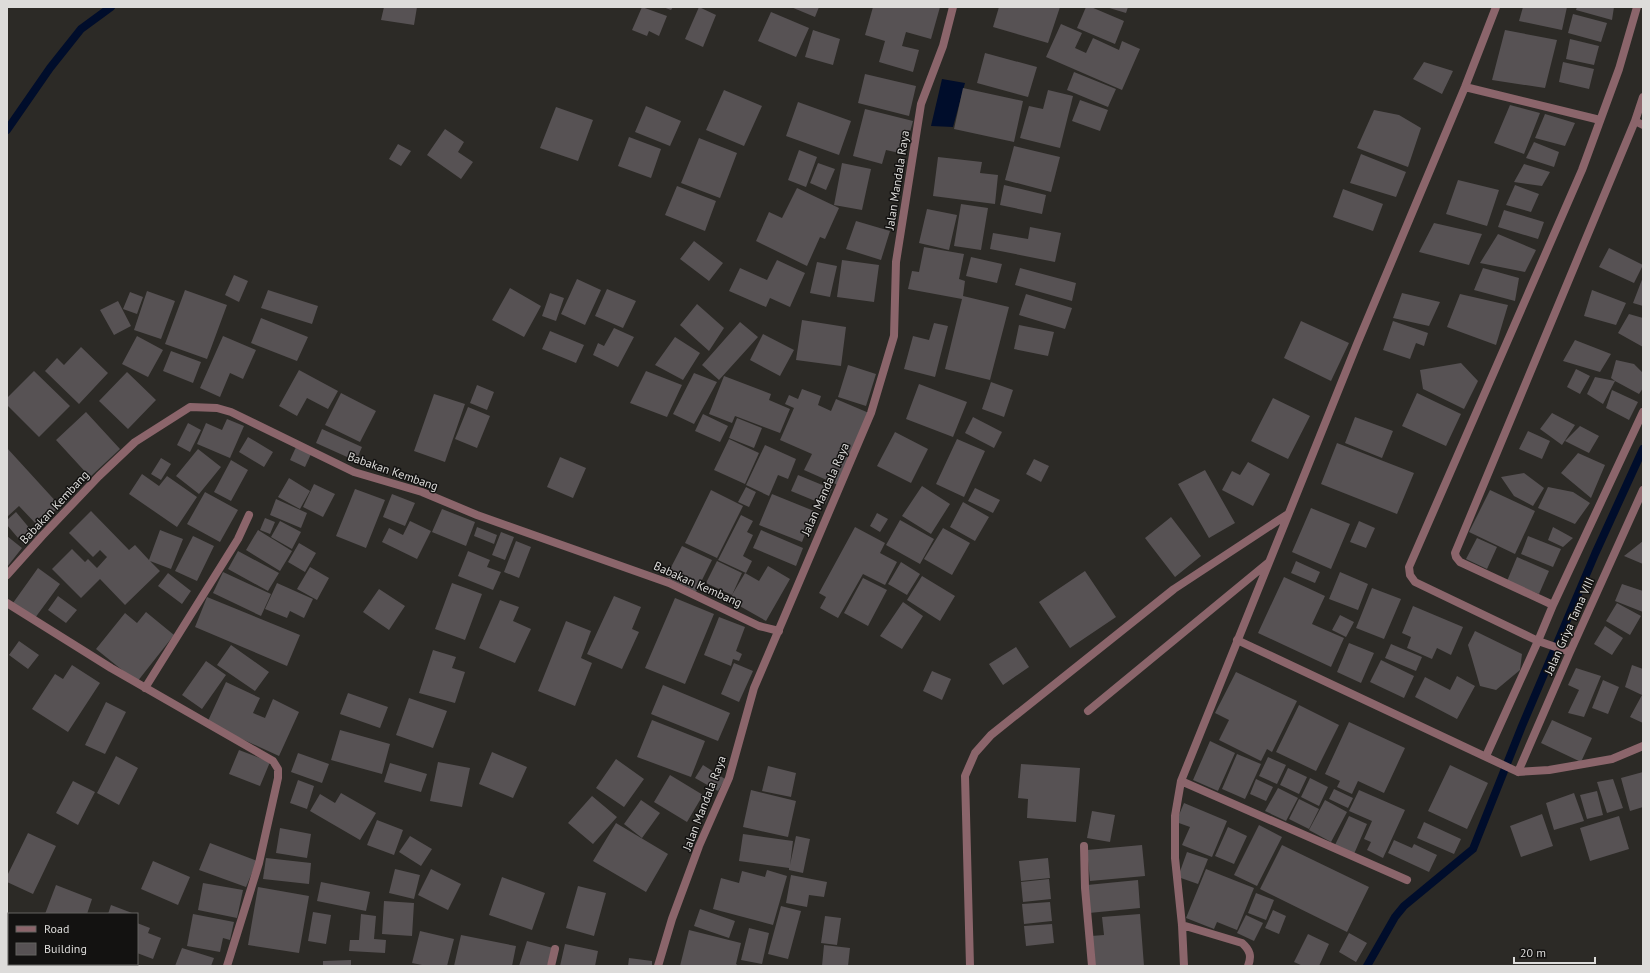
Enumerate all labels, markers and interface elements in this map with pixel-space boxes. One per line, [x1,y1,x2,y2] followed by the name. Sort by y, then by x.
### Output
[882,129,912,232] street label: Jalan Mandala Raya
[797,440,852,539] street label: Jalan Mandala Raya
[346,448,440,494] street label: Babakan Kembang
[16,467,92,547] street label: Babakan Kembang
[652,558,744,610] street label: Babakan Kembang
[1540,575,1597,678] street label: Jalan Griya Tama VIII
[679,753,729,853] street label: Jalan Mandala Raya
[8,913,138,965] legend
[44,921,69,936] text: Road
[1514,939,1595,965] scale bar
[44,941,87,956] text: Building
[1520,945,1546,960] text: 20 m

